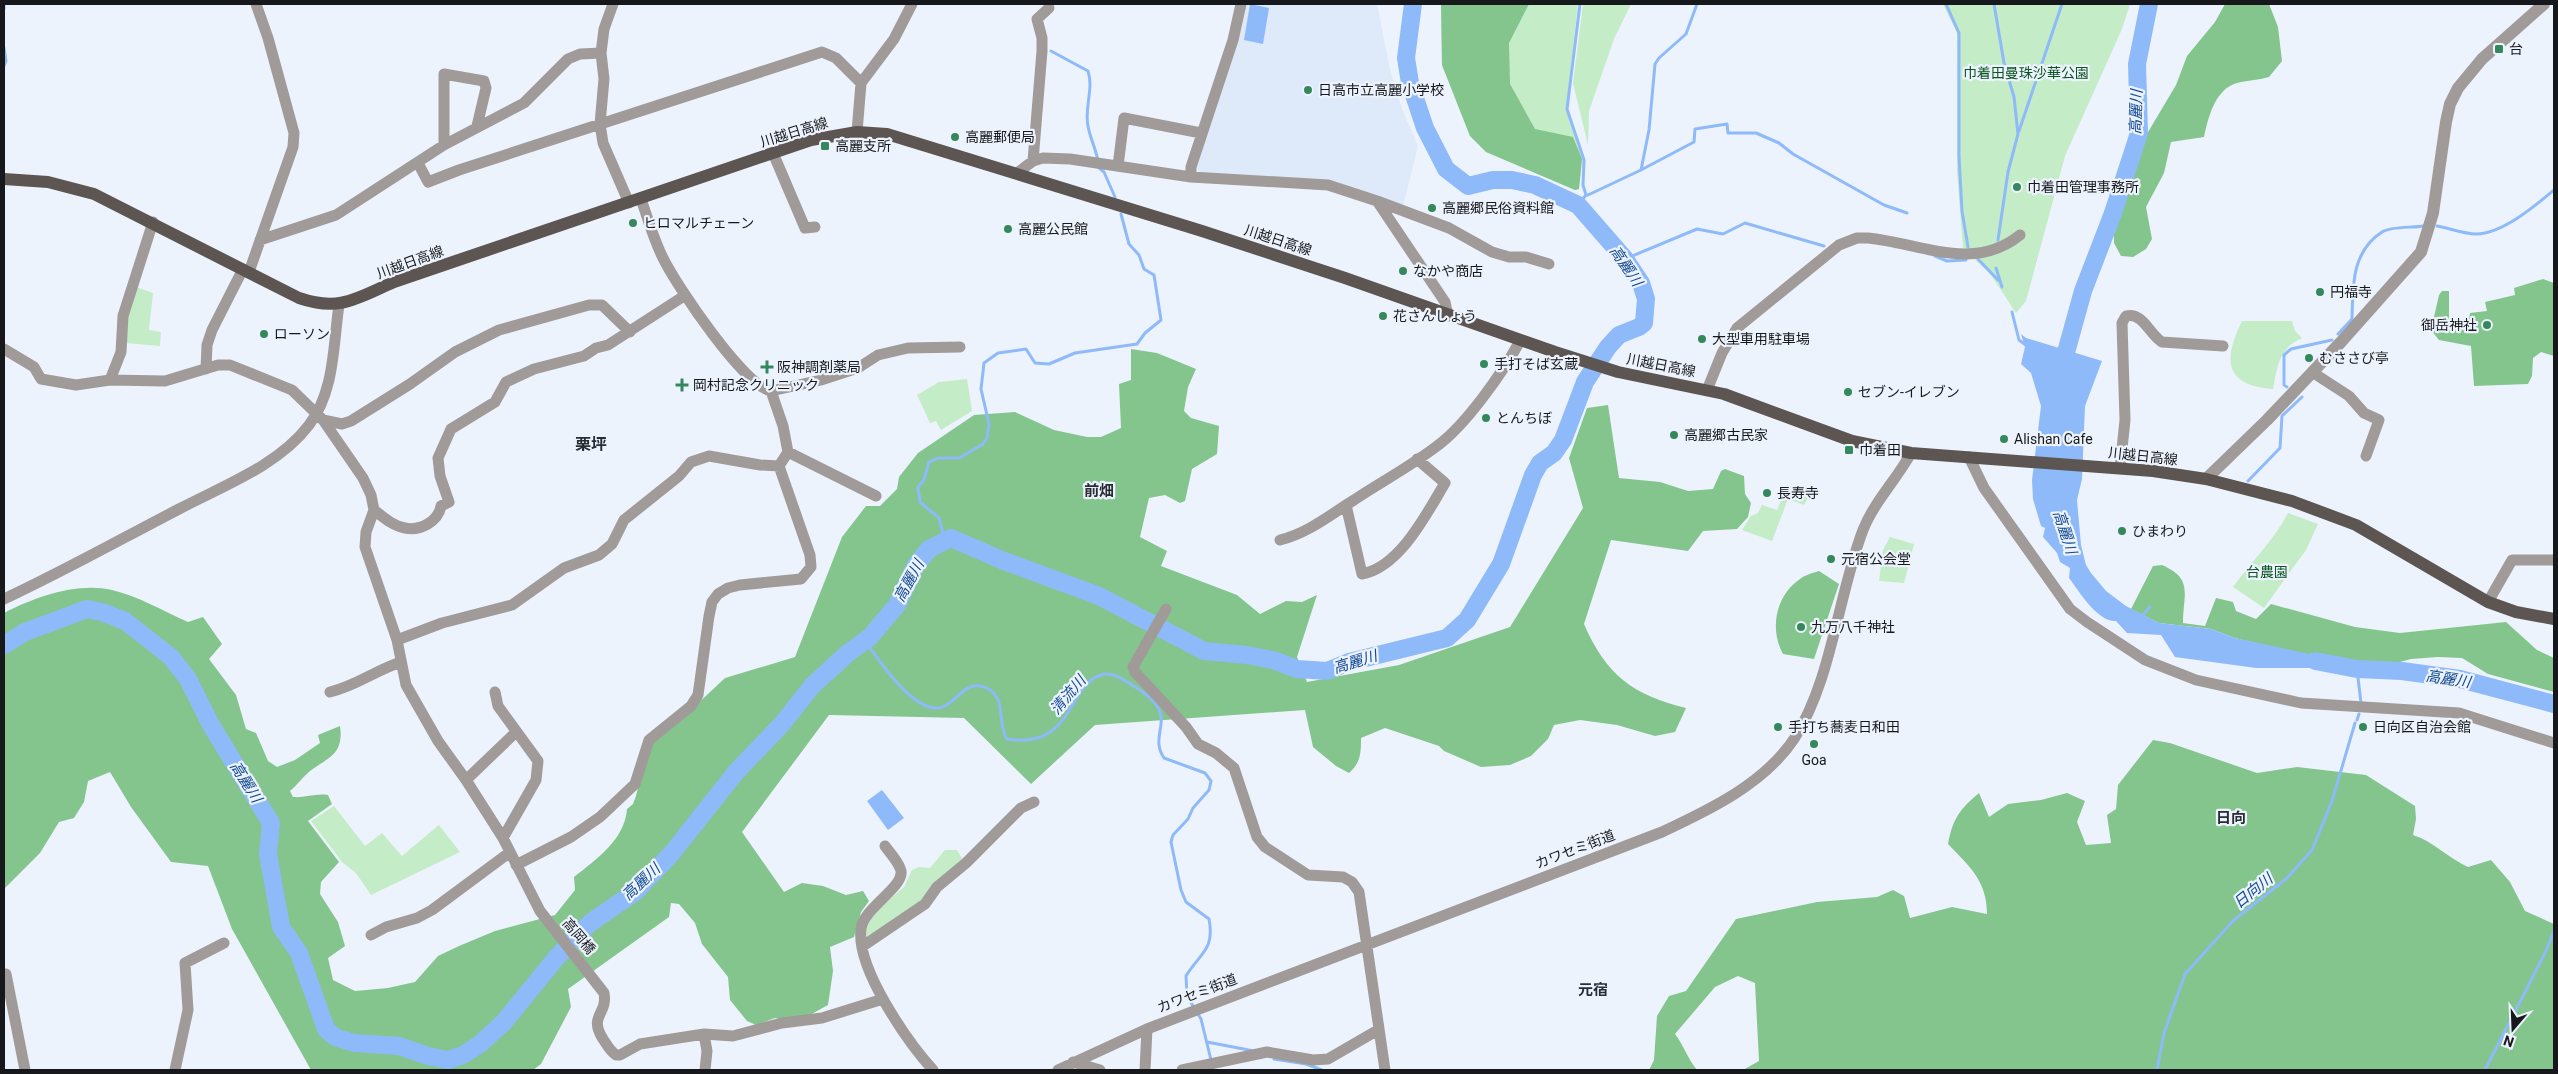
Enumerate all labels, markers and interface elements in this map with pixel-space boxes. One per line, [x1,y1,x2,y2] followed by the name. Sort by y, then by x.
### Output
[2509,41,2523,57] place label: 台
[2493,43,2505,55] marker: 台
[1963,65,2089,81] park label: 巾着田曼珠沙華公園
[1318,82,1444,98] place label: 日高市立高麗小学校
[1302,84,1314,96] marker: 日高市立高麗小学校
[2126,87,2146,135] water label: 高麗川
[758,114,830,150] street label: 川越日高線
[965,129,1035,145] place label: 高麗郵便局
[949,131,961,143] marker: 高麗郵便局
[835,138,891,154] place label: 高麗支所
[819,140,831,152] marker: 高麗支所
[2027,179,2139,195] place label: 巾着田管理事務所
[2011,181,2023,193] marker: 巾着田管理事務所
[1442,200,1554,216] place label: 高麗郷民俗資料館
[1426,202,1438,214] marker: 高麗郷民俗資料館
[643,215,754,231] place label: ヒロマルチェーン
[627,217,639,229] marker: ヒロマルチェーン
[1018,221,1088,237] place label: 高麗公民館
[1242,222,1314,258] street label: 川越日高線
[1002,223,1014,235] marker: 高麗公民館
[1606,242,1647,291] water label: 高麗川
[374,243,446,281] street label: 川越日高線
[1413,263,1483,279] place label: なかや商店
[1397,265,1409,277] marker: なかや商店
[2330,284,2372,300] place label: 円福寺
[2314,286,2326,298] marker: 円福寺
[1393,308,1477,324] place label: 花さんしょう
[1377,310,1389,322] marker: 花さんしょう
[2421,317,2477,333] place label: 御岳神社
[2481,319,2493,331] marker: 御岳神社
[274,326,330,342] place label: ローソン
[258,328,270,340] marker: ローソン
[1712,331,1810,347] place label: 大型車用駐車場
[1696,333,1708,345] marker: 大型車用駐車場
[1625,350,1697,380] street label: 川越日高線
[2319,350,2389,366] place label: むささび亭
[2303,352,2315,364] marker: むささび亭
[1494,356,1578,372] place label: 手打そば玄蔵
[1478,358,1490,370] marker: 手打そば玄蔵
[777,359,861,375] place label: 阪神調剤薬局
[761,361,773,373] marker: 阪神調剤薬局
[693,377,819,393] place label: 岡村記念クリニック
[675,378,689,392] marker: 岡村記念クリニック
[1858,384,1960,400] place label: セブン-イレブン
[1842,386,1854,398] marker: セブン-イレブン
[1496,410,1552,426] place label: とんちぼ
[1480,412,1492,424] marker: とんちぼ
[1684,427,1768,443] place label: 高麗郷古民家
[1668,429,1680,441] marker: 高麗郷古民家
[2014,431,2093,447] place label: Alishan Cafe
[1998,433,2010,445] marker: Alishan Cafe
[575,435,607,454] district label: 栗坪
[1859,442,1901,458] place label: 巾着田
[1843,444,1855,456] marker: 巾着田
[2107,444,2179,468] street label: 川越日高線
[1084,482,1114,500] district label: 前畑
[1777,485,1819,501] place label: 長寿寺
[1761,487,1773,499] marker: 長寿寺
[2049,508,2081,558] water label: 高麗川
[2132,523,2188,539] place label: ひまわり
[2116,525,2128,537] marker: ひまわり
[1841,551,1911,567] place label: 元宿公会堂
[1825,553,1837,565] marker: 元宿公会堂
[890,555,929,605] water label: 高麗川
[2246,564,2288,580] park label: 台農園
[1811,619,1895,635] place label: 九万八千神社
[1795,621,1807,633] marker: 九万八千神社
[1331,646,1381,677] water label: 高麗川
[2424,667,2474,692] water label: 高麗川
[1047,670,1091,718] water label: 清流川
[1788,719,1900,735] place label: 手打ち蕎麦日和田
[2373,719,2471,735] place label: 日向区自治会館
[1772,721,1784,733] marker: 手打ち蕎麦日和田
[2357,721,2369,733] marker: 日向区自治会館
[1808,738,1820,750] marker: Goa
[1801,752,1827,768] place label: Goa
[226,758,267,808] water label: 高麗川
[2216,809,2246,827] district label: 日向
[1533,826,1617,872] street label: カワセミ街道
[618,859,665,904] water label: 高麗川
[2230,869,2278,912] water label: 日向川
[559,915,599,957] street label: 高岡橋
[1155,970,1239,1016] street label: カワセミ街道
[1578,981,1608,999] district label: 元宿
[2488,1004,2538,1054] north arrow
[2501,1032,2516,1050] text: N

